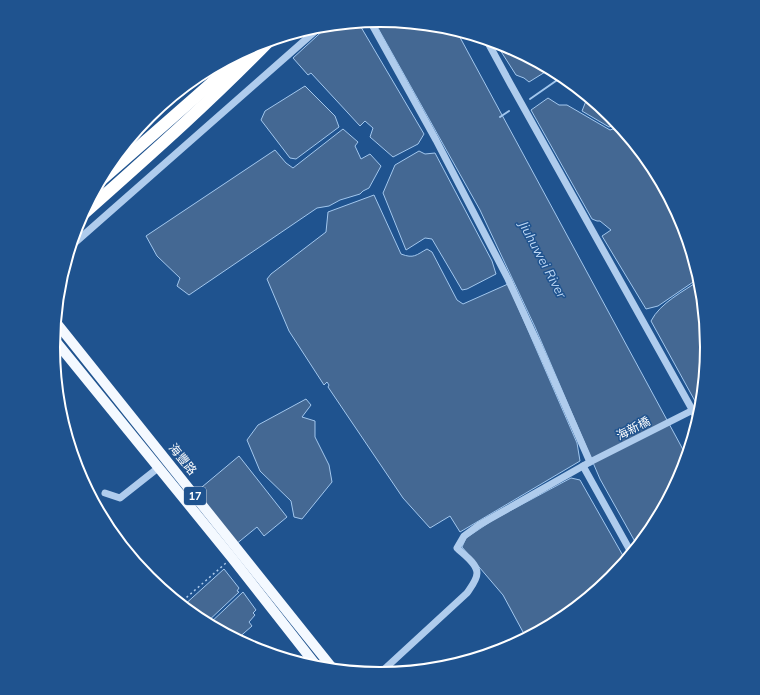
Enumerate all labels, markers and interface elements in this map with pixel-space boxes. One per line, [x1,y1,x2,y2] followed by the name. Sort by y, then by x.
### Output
[515,217,571,302] water label: Jiuhuwei River
[614,413,652,443] street label: 海新橋
[166,440,200,478] street label: 海豐路
[184,487,206,505] road number: 17

